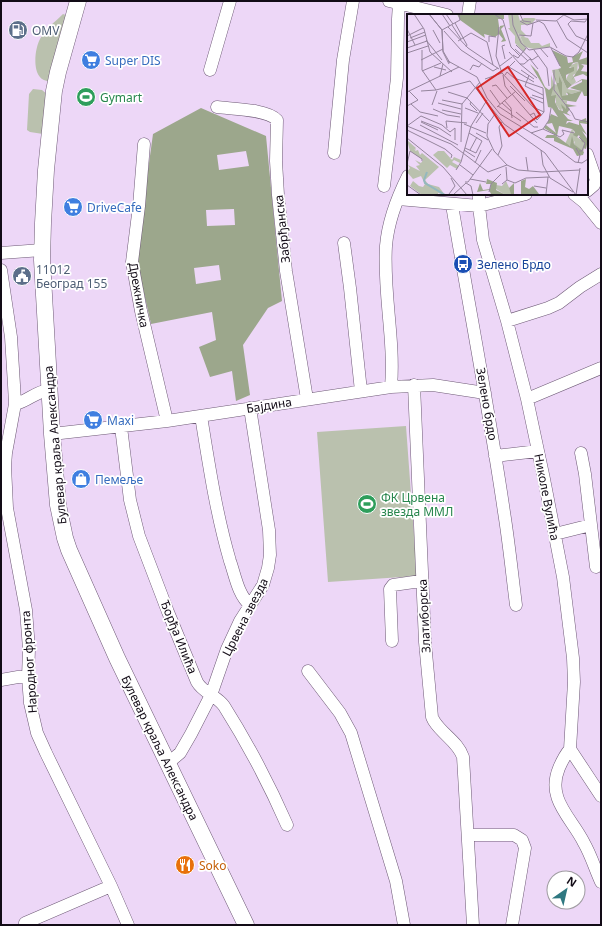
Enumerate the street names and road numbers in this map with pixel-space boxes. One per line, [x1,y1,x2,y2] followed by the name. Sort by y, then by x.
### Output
[270,194,294,264] street label: Забрђанска
[125,261,153,329] street label: Дрежничка
[40,365,70,525] street label: Булевар краља Александра
[472,366,502,442] street label: Зелено брдо
[245,393,293,417] street label: Бајдина
[530,452,564,542] street label: Николе Вулића
[218,575,272,659] street label: Црвена звезда
[414,579,434,653] street label: Златиборска
[157,598,201,676] street label: Ђорђа Илића
[17,610,41,714] street label: Народног фронта
[117,673,203,823] street label: Булевар краља Александра

